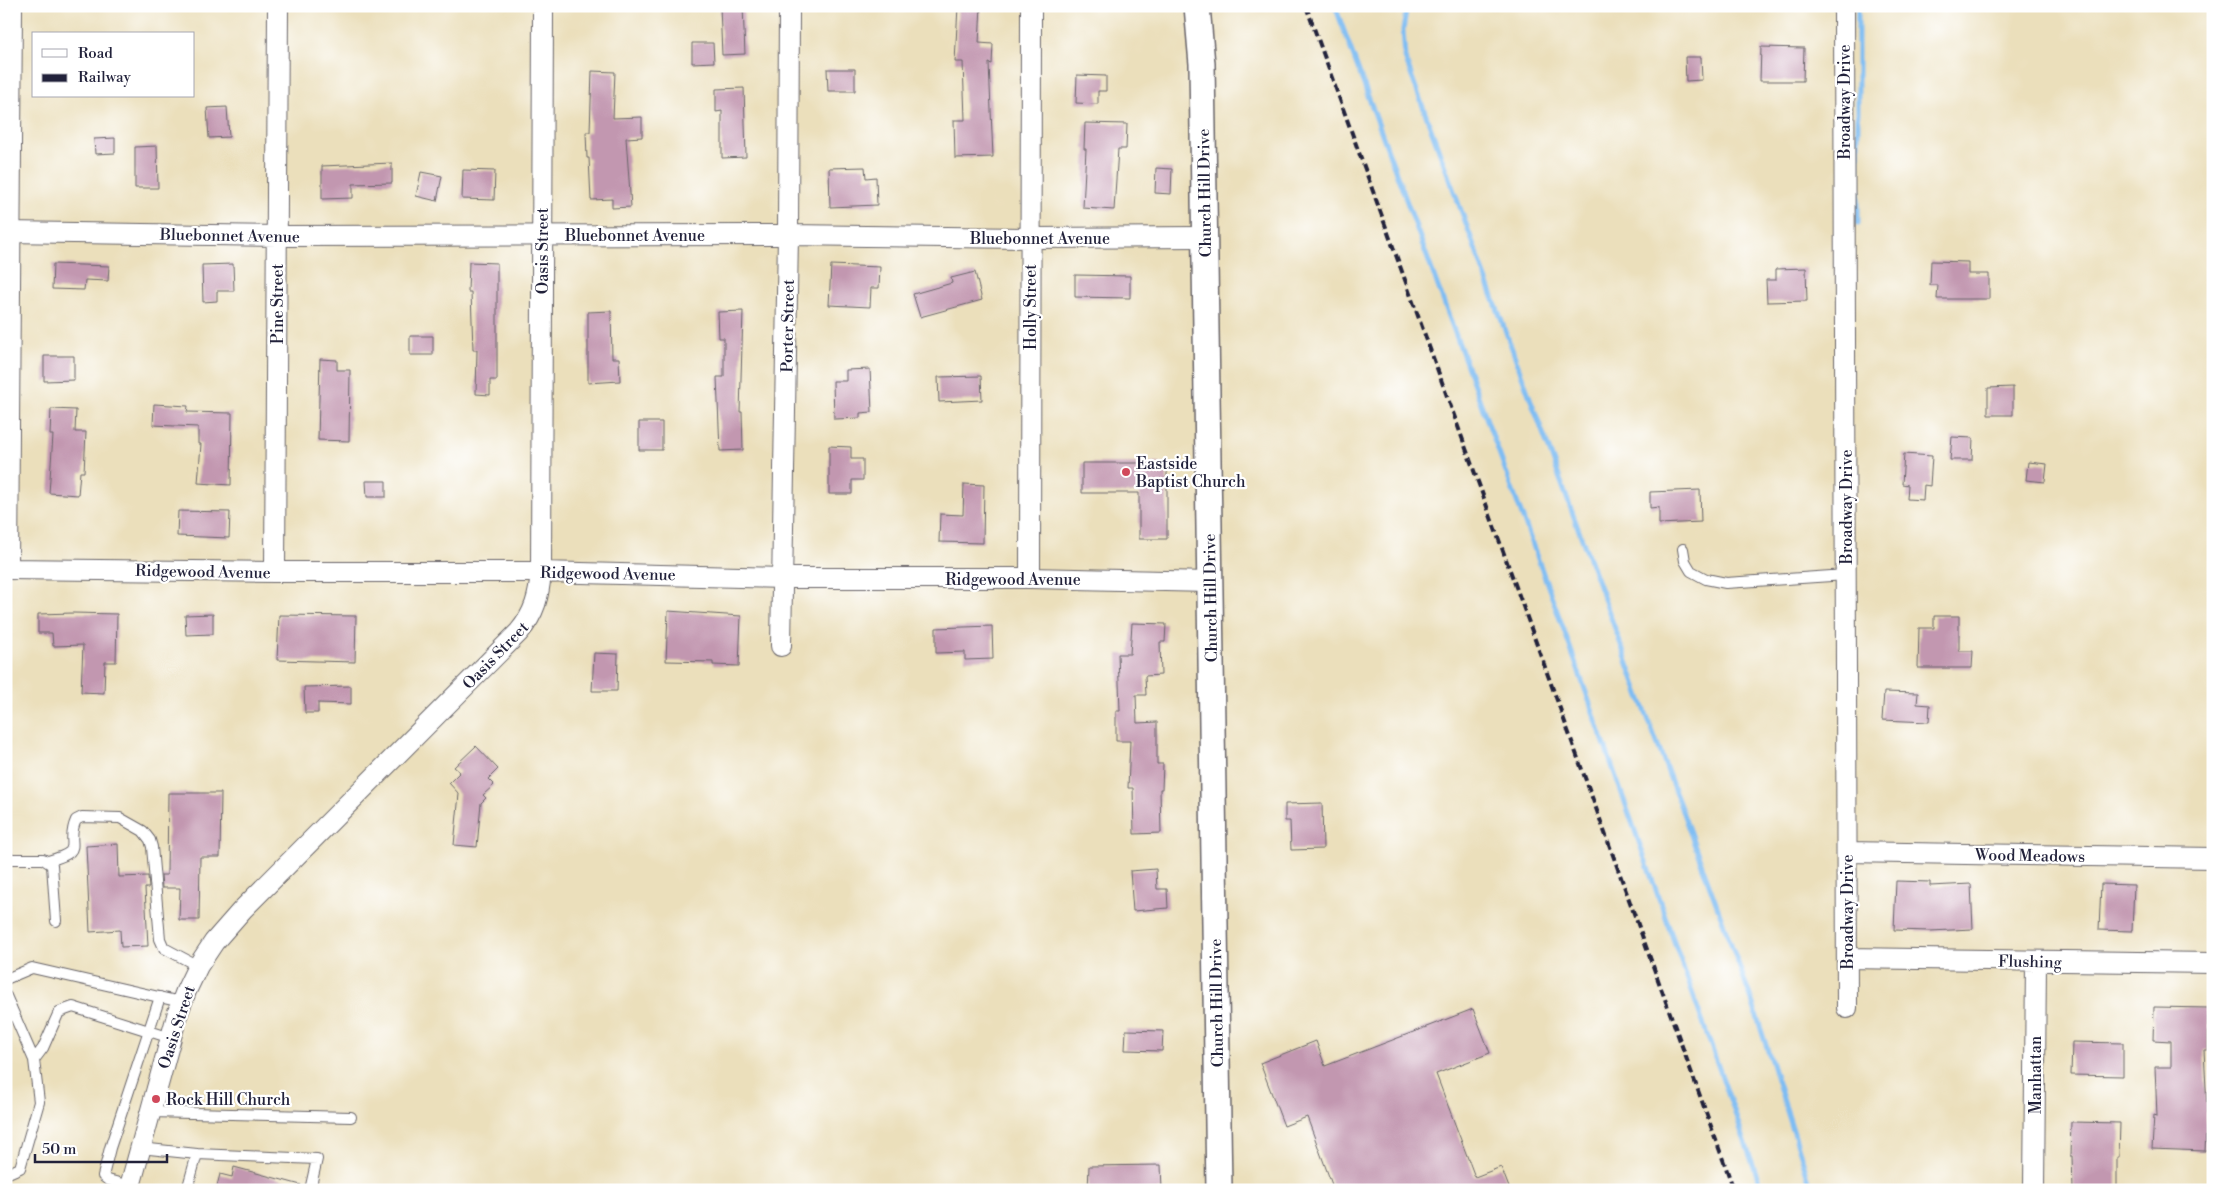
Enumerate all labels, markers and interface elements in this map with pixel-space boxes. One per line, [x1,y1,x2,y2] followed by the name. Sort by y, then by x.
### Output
[32,32,195,98] legend
[78,44,113,63] text: Road
[1835,44,1855,161] street label: Broadway Drive
[78,68,132,87] text: Railway
[1194,128,1216,258] street label: Church Hill Drive
[533,207,553,294] street label: Oasis Street
[159,225,300,247] street label: Bluebonnet Avenue
[564,226,705,246] street label: Bluebonnet Avenue
[969,229,1110,249] street label: Bluebonnet Avenue
[268,263,288,344] street label: Pine Street
[1021,264,1041,350] street label: Holly Street
[777,279,799,373] street label: Porter Street
[1837,449,1857,566] street label: Broadway Drive
[1135,454,1246,492] place label: Eastside Baptist Church
[1120,466,1132,478] marker: Eastside Baptist Church
[1200,533,1222,663] street label: Church Hill Drive
[135,561,271,583] street label: Ridgewood Avenue
[540,563,676,585] street label: Ridgewood Avenue
[945,570,1081,590] street label: Ridgewood Avenue
[458,617,533,694] street label: Oasis Street
[1974,845,2085,867] street label: Wood Meadows
[1838,854,1858,971] street label: Broadway Drive
[1206,938,1228,1068] street label: Church Hill Drive
[1998,951,2063,973] street label: Flushing
[154,983,200,1072] street label: Oasis Street
[2026,1035,2046,1114] street label: Manhattan
[166,1090,291,1110] place label: Rock Hill Church
[150,1093,162,1105] marker: Rock Hill Church
[35,1131,168,1163] scale bar
[42,1140,76,1159] text: 50 m

